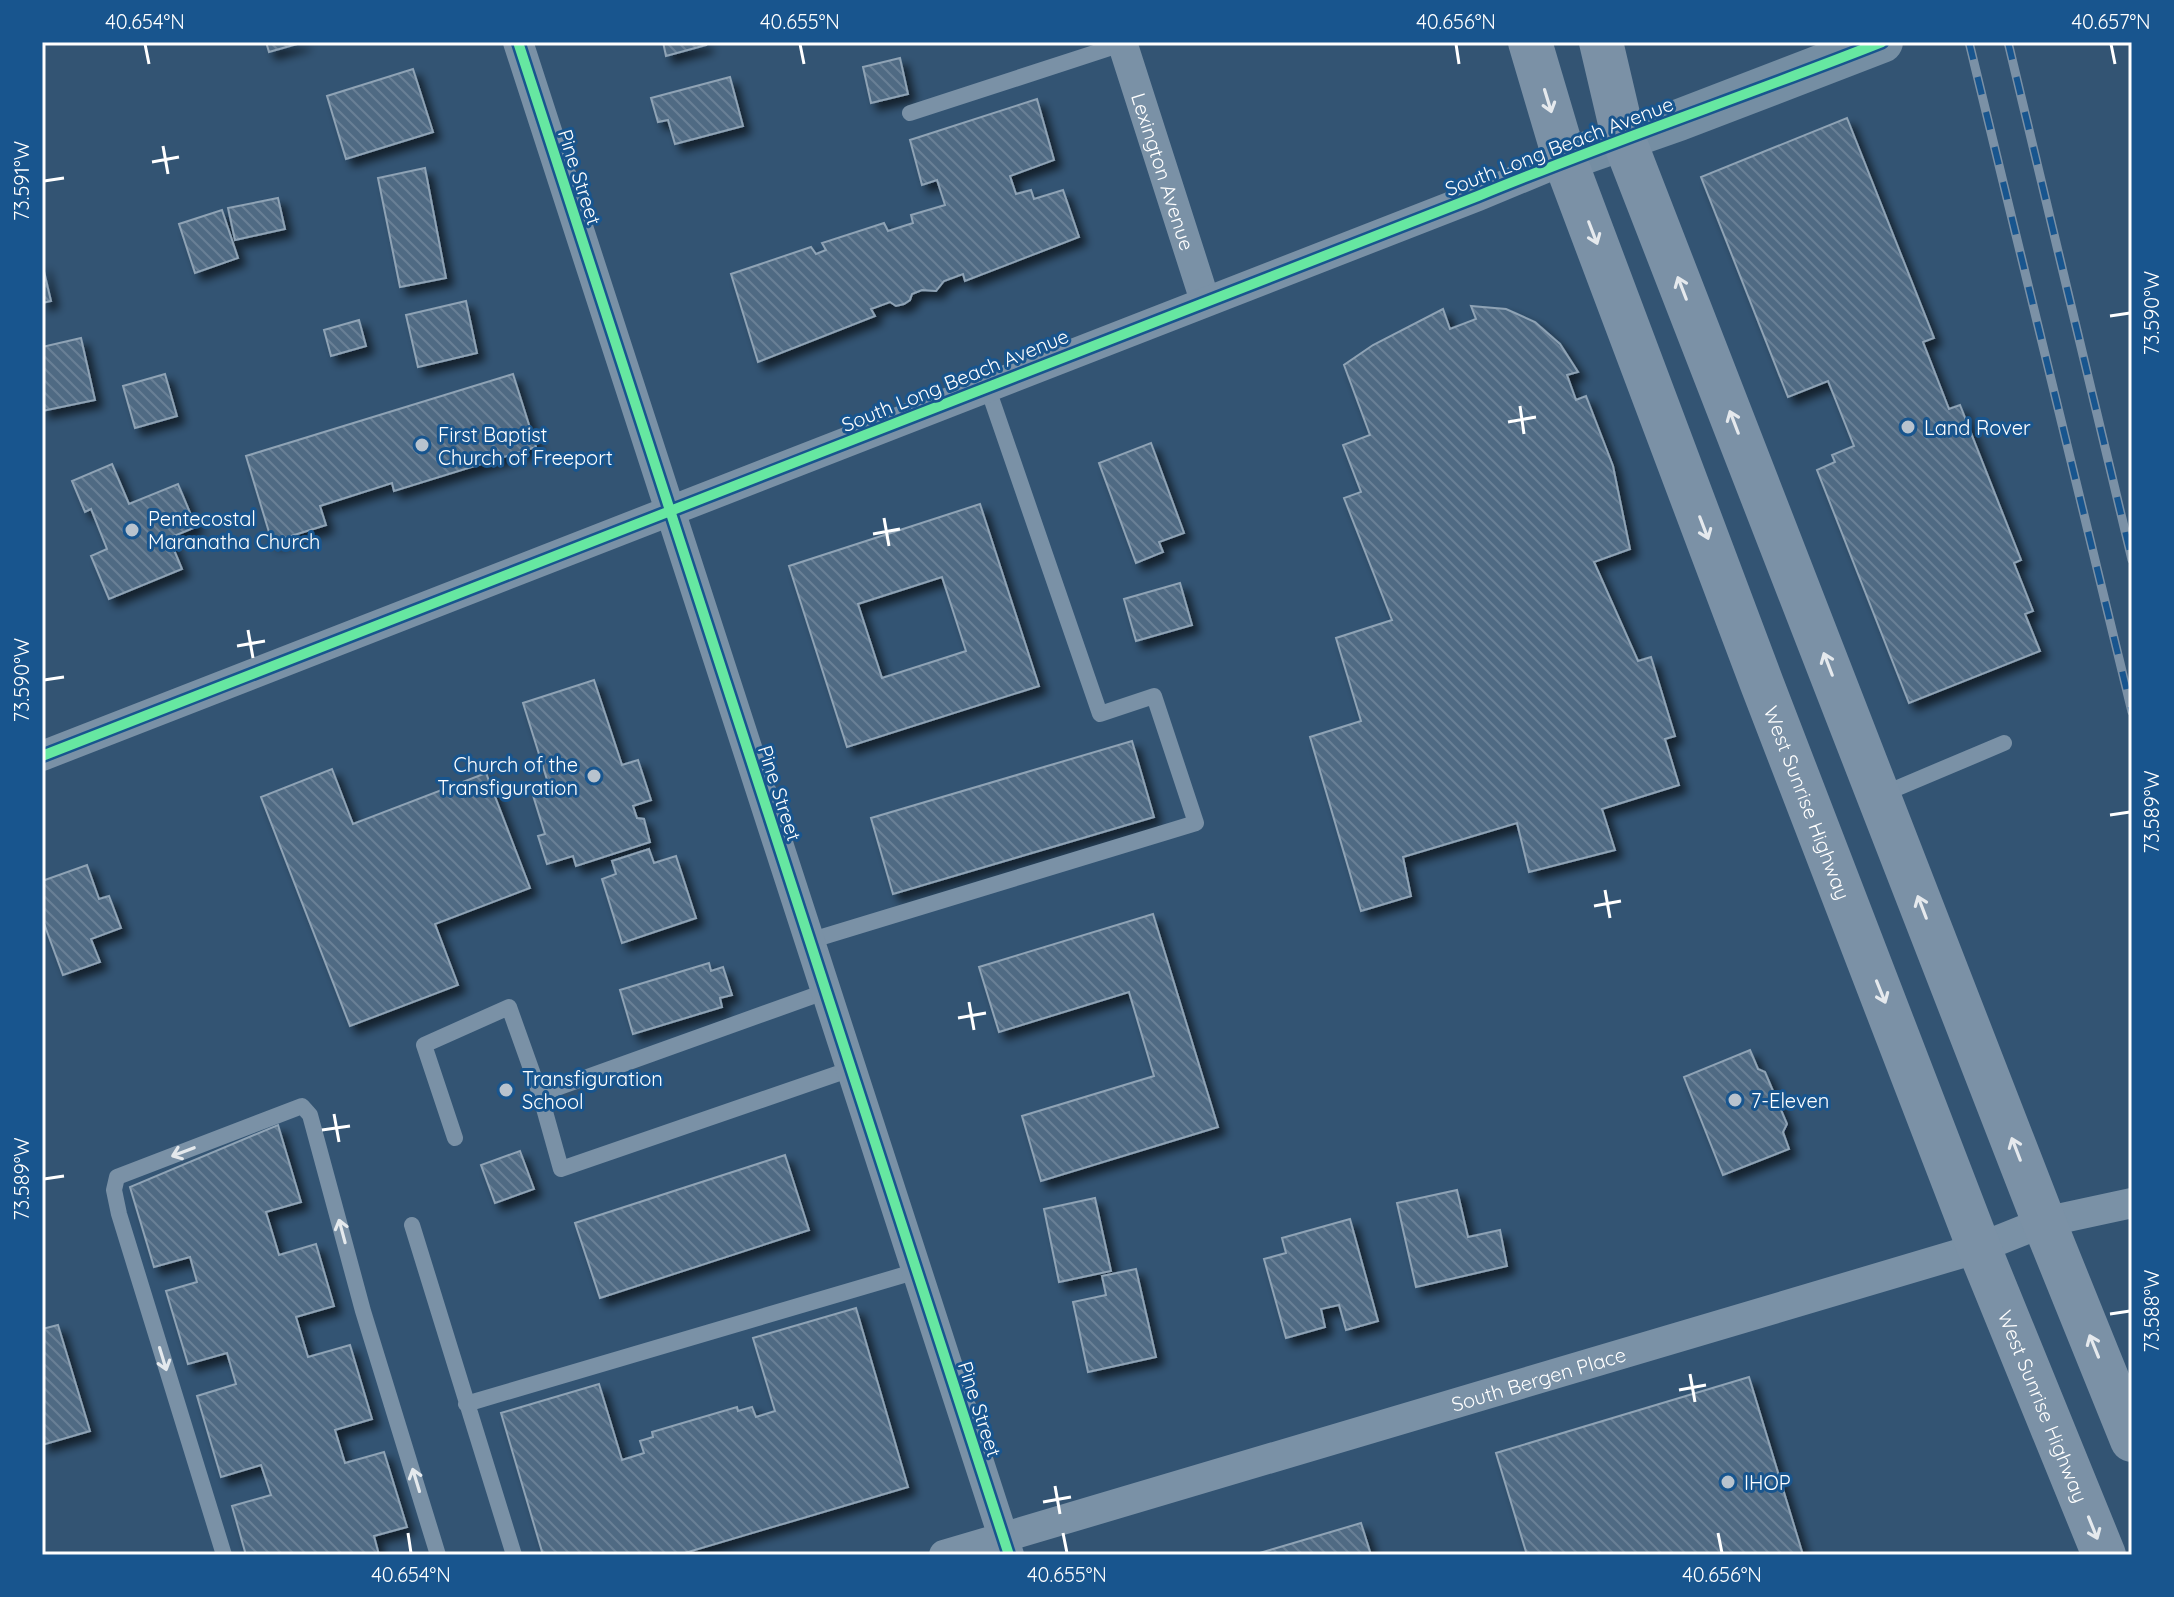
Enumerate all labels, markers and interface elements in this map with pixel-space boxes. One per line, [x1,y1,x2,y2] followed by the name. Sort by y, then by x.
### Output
[105,9,185,34] text: 40.654°N
[760,9,840,34] text: 40.655°N
[1416,9,1496,34] text: 40.656°N
[2071,9,2151,34] text: 40.657°N
[1541,88,1556,113] one-way arrow
[1127,90,1200,253] street label: Lexington Avenue
[1441,91,1677,201] street label: South Long Beach Avenue
[553,126,607,228] street label: Pine Street
[9,141,34,221] text: 73.591°W
[1587,220,1601,245] one-way arrow
[2139,271,2164,355] text: 73.590°W
[1674,276,1688,301] one-way arrow
[838,323,1072,437] street label: South Long Beach Avenue
[1726,410,1740,435] one-way arrow
[1924,415,2031,440] place label: Land Rover
[1899,418,1917,436] marker: Land Rover
[438,422,613,470] place label: First Baptist Church of Freeport
[413,436,431,454] marker: First Baptist Church of Freeport
[148,506,320,554] place label: Pentecostal Maranatha Church
[1698,516,1712,540] one-way arrow
[123,521,141,539] marker: Pentecostal Maranatha Church
[9,638,34,722] text: 73.590°W
[1820,652,1834,677] one-way arrow
[1759,702,1856,903] street label: West Sunrise Highway
[753,742,807,844] street label: Pine Street
[437,752,578,800] place label: Church of the Transfiguration
[585,767,603,785] marker: Church of the Transfiguration
[2139,770,2164,854] text: 73.589°W
[1914,895,1928,920] one-way arrow
[1875,979,1889,1004] one-way arrow
[522,1066,663,1114] place label: Transfiguration School
[497,1081,515,1099] marker: Transfiguration School
[1751,1088,1829,1113] place label: 7-Eleven
[1726,1091,1744,1109] marker: 7-Eleven
[9,1137,34,1221] text: 73.589°W
[2008,1137,2022,1162] one-way arrow
[171,1146,196,1160] one-way arrow
[333,1219,348,1245] one-way arrow
[2139,1270,2164,1352] text: 73.588°W
[1993,1306,2094,1506] street label: West Sunrise Highway
[2086,1334,2100,1359] one-way arrow
[1448,1341,1629,1416] street label: South Bergen Place
[156,1346,171,1372] one-way arrow
[953,1358,1007,1460] street label: Pine Street
[408,1468,423,1494] one-way arrow
[1744,1470,1791,1495] place label: IHOP
[1719,1473,1737,1491] marker: IHOP
[2087,1515,2102,1540] one-way arrow
[371,1562,451,1587] text: 40.654°N
[1027,1562,1107,1587] text: 40.655°N
[1682,1562,1762,1587] text: 40.656°N

